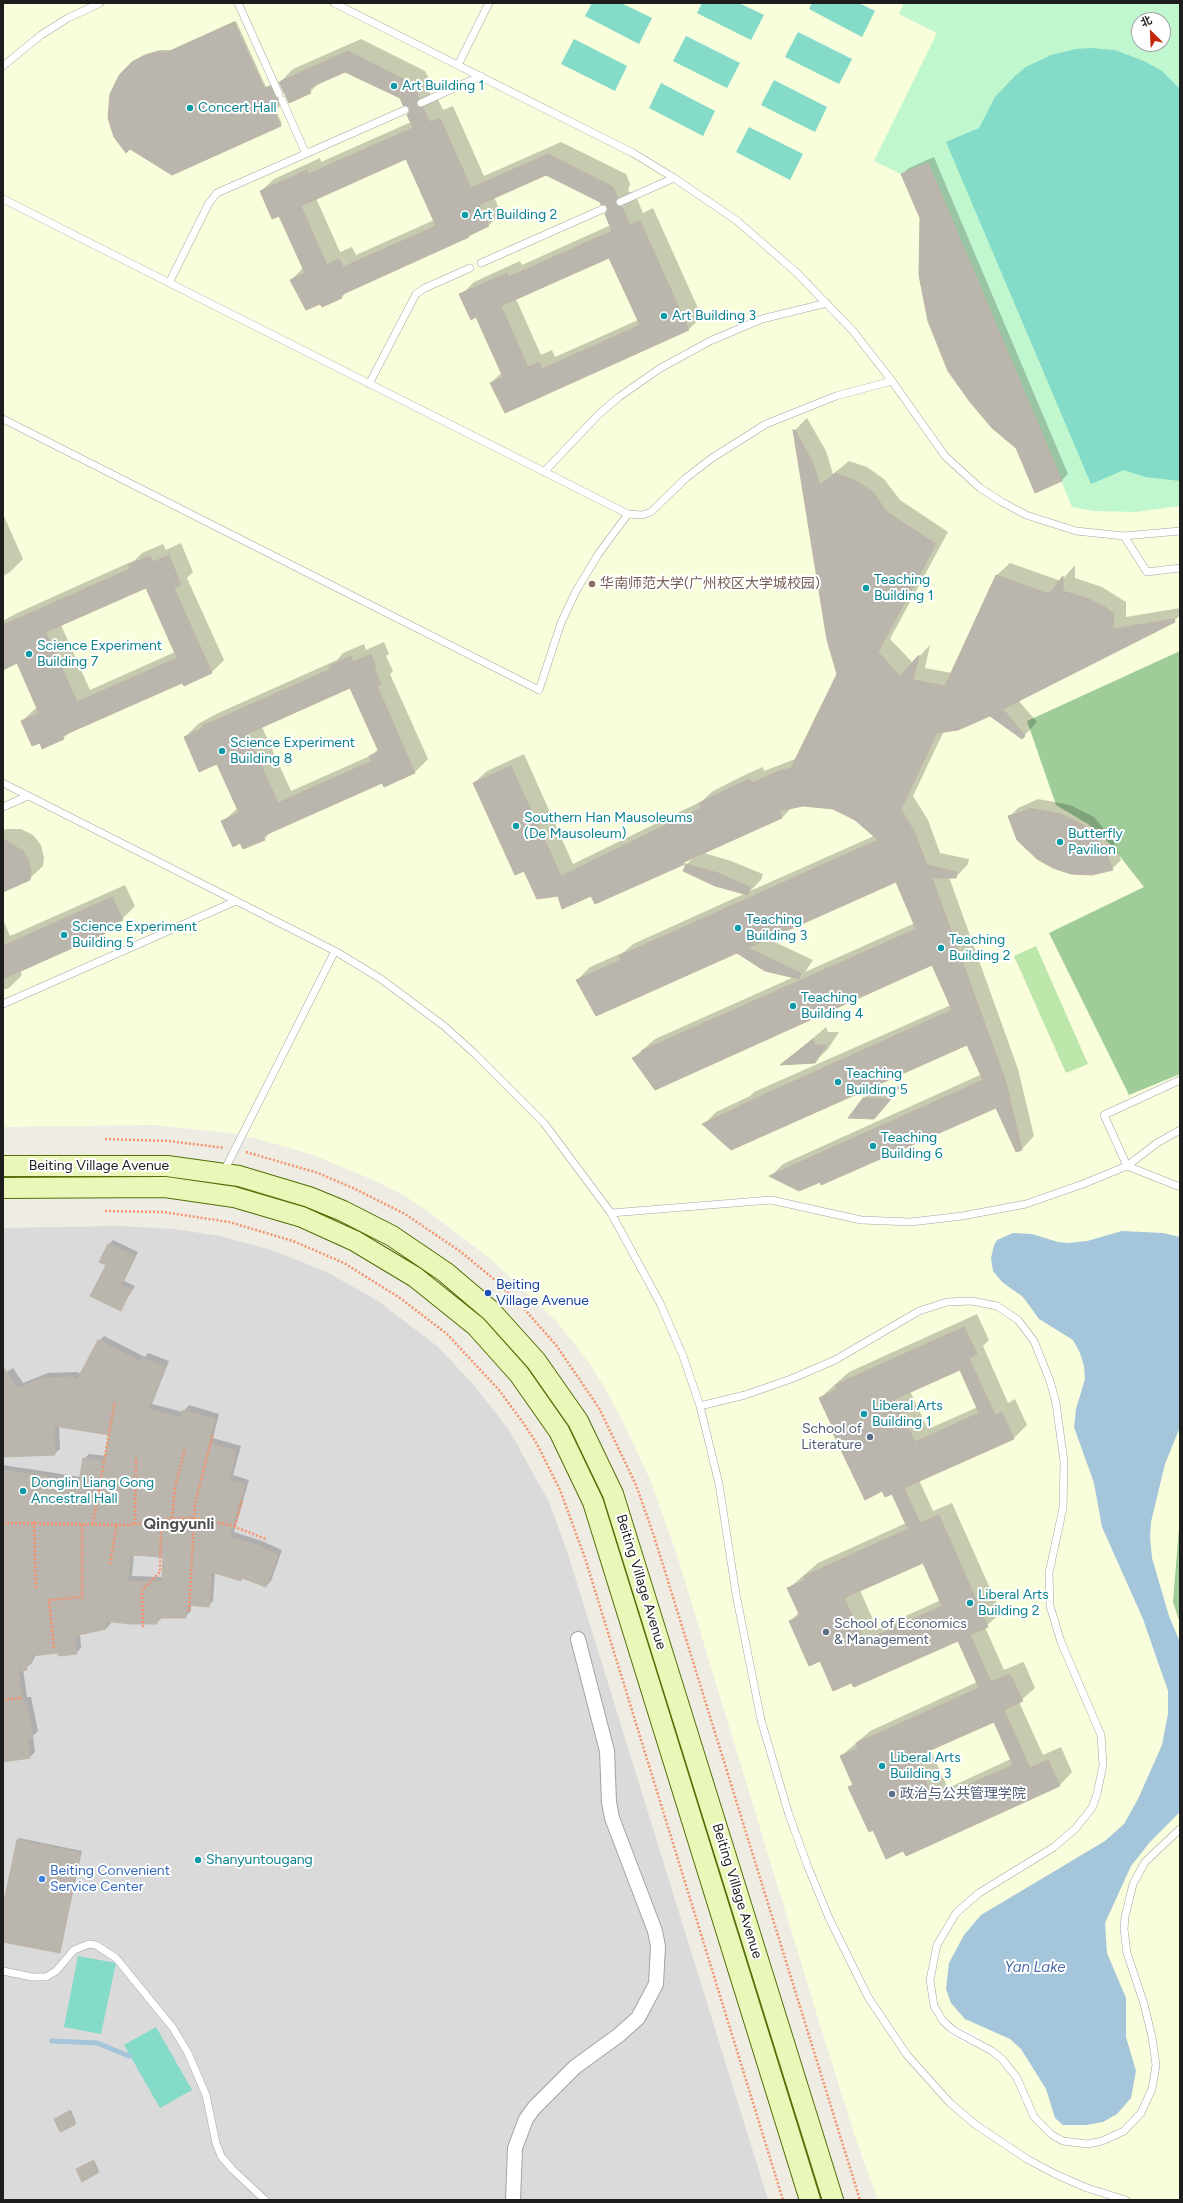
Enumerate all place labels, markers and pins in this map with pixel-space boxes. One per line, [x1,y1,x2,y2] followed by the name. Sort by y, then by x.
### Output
[402,78,484,94] place label: Art Building 1
[389,81,399,91] marker: Art Building 1
[198,100,277,116] place label: Concert Hall
[185,103,195,113] marker: Concert Hall
[473,207,557,223] place label: Art Building 2
[460,210,470,220] marker: Art Building 2
[672,308,756,324] place label: Art Building 3
[659,311,669,321] marker: Art Building 3
[874,572,933,604] place label: Teaching Building 1
[600,576,820,592] place label: 华南师范大学(广州校区大学城校园)
[587,579,597,589] marker: 华南师范大学(广州校区大学城校园)
[861,583,871,593] marker: Teaching Building 1
[37,638,162,670] place label: Science Experiment Building 7
[24,649,34,659] marker: Science Experiment Building 7
[230,735,355,768] place label: Science Experiment Building 8
[217,746,227,756] marker: Science Experiment Building 8
[524,810,693,842] place label: Southern Han Mausoleums (De Mausoleum)
[511,821,521,831] marker: Southern Han Mausoleums (De Mausoleum)
[1068,826,1123,858] place label: Butterfly Pavilion
[1055,837,1065,847] marker: Butterfly Pavilion
[746,912,807,944] place label: Teaching Building 3
[72,919,197,952] place label: Science Experiment Building 5
[733,923,743,933] marker: Teaching Building 3
[59,930,69,940] marker: Science Experiment Building 5
[949,932,1010,964] place label: Teaching Building 2
[936,943,946,953] marker: Teaching Building 2
[801,990,863,1022] place label: Teaching Building 4
[788,1001,798,1011] marker: Teaching Building 4
[846,1066,908,1098] place label: Teaching Building 5
[833,1077,843,1087] marker: Teaching Building 5
[881,1130,943,1162] place label: Teaching Building 6
[868,1141,878,1151] marker: Teaching Building 6
[496,1277,589,1310] place label: Beiting Village Avenue
[483,1288,493,1298] marker: Beiting Village Avenue
[872,1398,943,1430] place label: Liberal Arts Building 1
[859,1409,869,1419] marker: Liberal Arts Building 1
[801,1421,862,1454] place label: School of Literature
[865,1432,875,1442] marker: School of Literature
[31,1475,154,1508] place label: Donglin Liang Gong Ancestral Hall
[18,1486,28,1496] marker: Donglin Liang Gong Ancestral Hall
[978,1587,1049,1620] place label: Liberal Arts Building 2
[965,1598,975,1608] marker: Liberal Arts Building 2
[834,1616,967,1648] place label: School of Economics & Management
[821,1627,831,1637] marker: School of Economics & Management
[890,1750,961,1782] place label: Liberal Arts Building 3
[877,1761,887,1771] marker: Liberal Arts Building 3
[900,1786,1026,1802] place label: 政治与公共管理学院
[887,1789,897,1799] marker: 政治与公共管理学院
[206,1852,313,1868] place label: Shanyuntougang
[193,1855,203,1865] marker: Shanyuntougang
[50,1863,170,1896] place label: Beiting Convenient Service Center
[37,1874,47,1884] marker: Beiting Convenient Service Center

